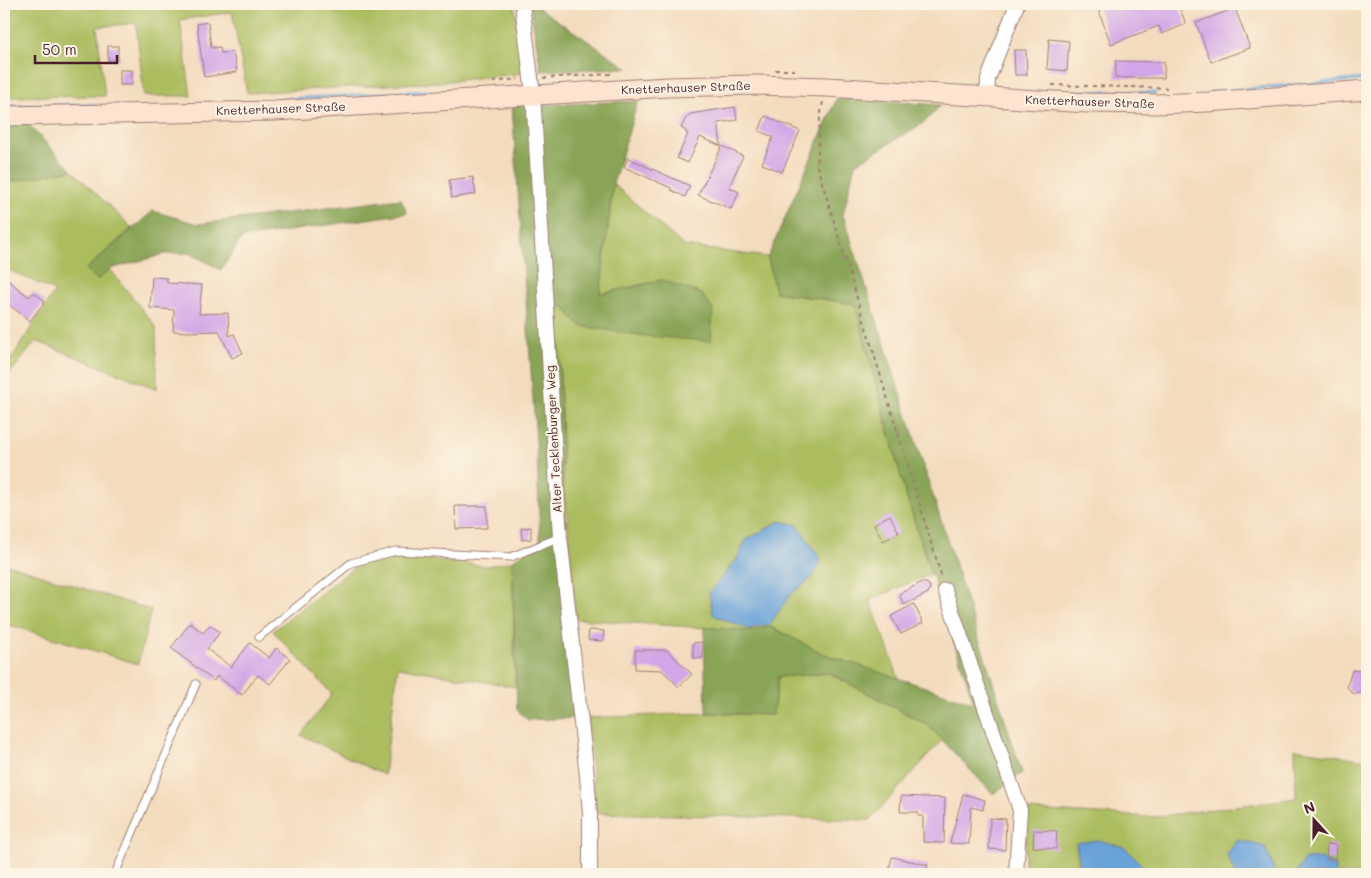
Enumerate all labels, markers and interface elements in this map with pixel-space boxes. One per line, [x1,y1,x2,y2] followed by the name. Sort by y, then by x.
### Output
[35,32,118,64] scale bar
[42,39,77,59] text: 50 m
[621,77,751,97] street label: Knetterhauser Straße
[1025,91,1155,111] street label: Knetterhauser Straße
[216,98,346,118] street label: Knetterhauser Straße
[541,365,565,513] street label: Alter Tecklenburger Weg
[1288,796,1338,846] north arrow
[1301,797,1318,818] text: N

